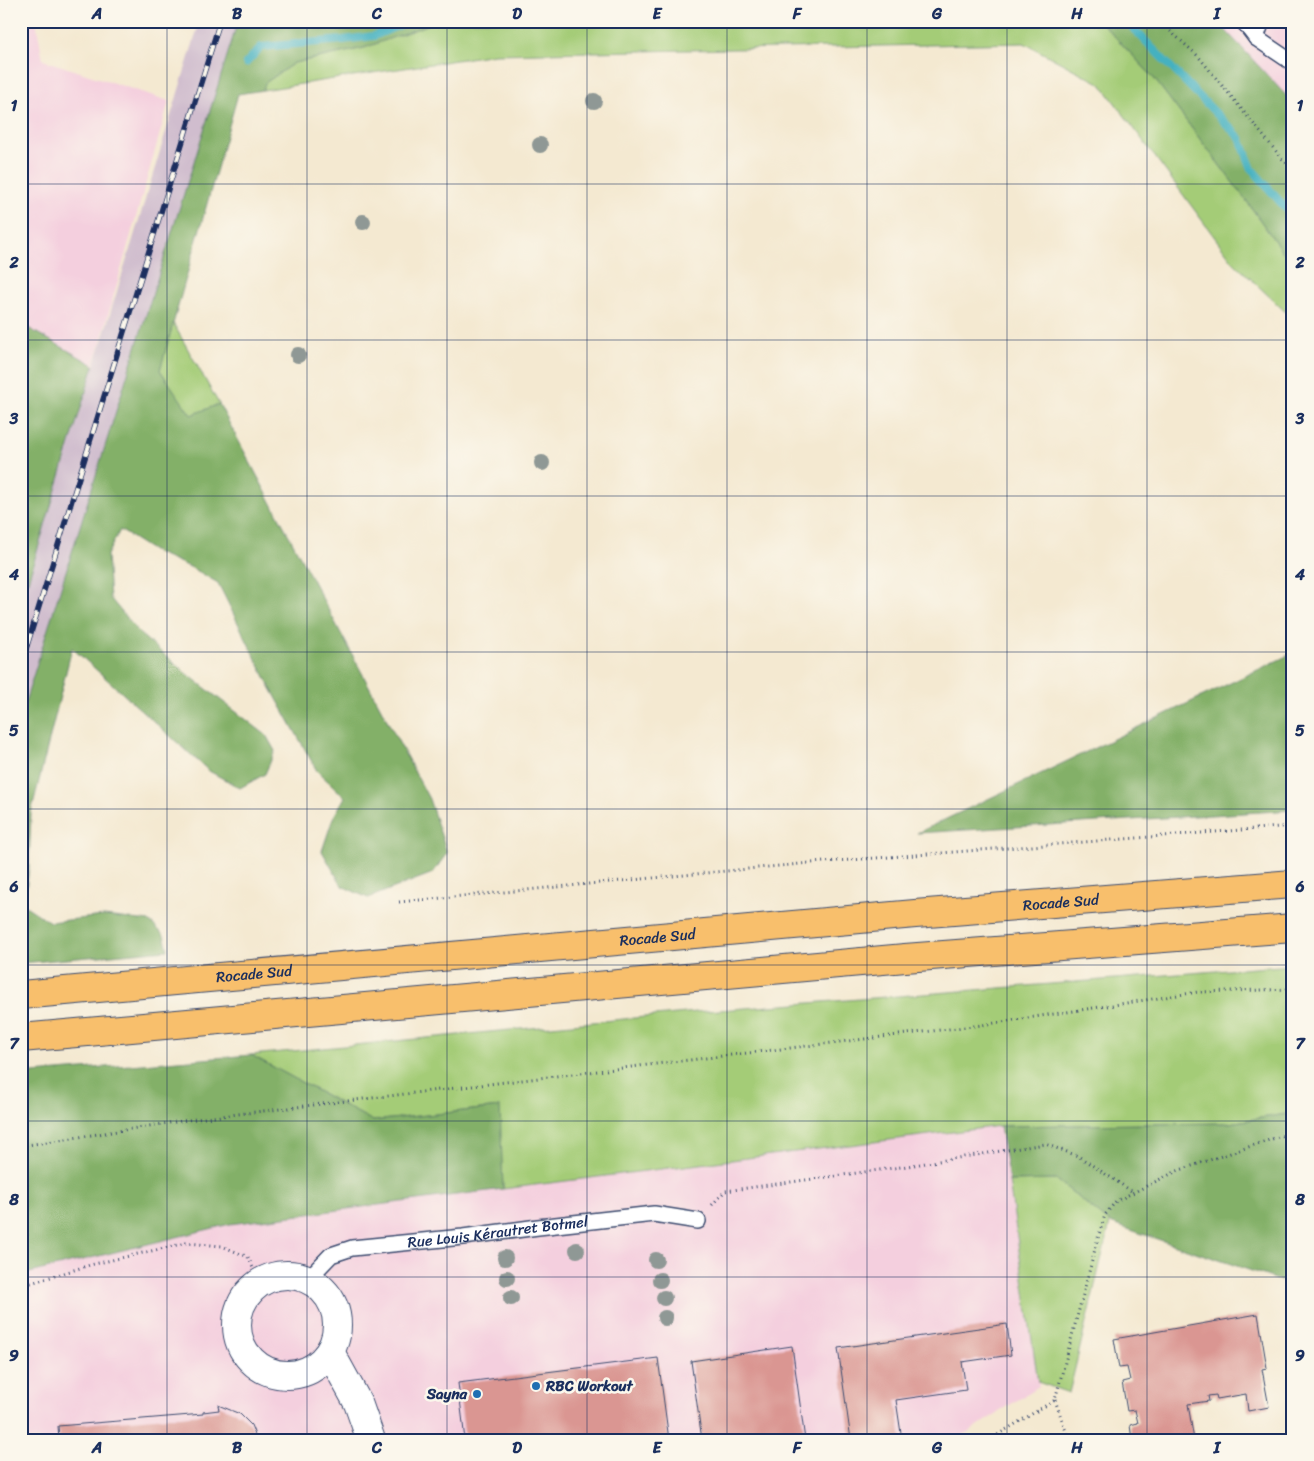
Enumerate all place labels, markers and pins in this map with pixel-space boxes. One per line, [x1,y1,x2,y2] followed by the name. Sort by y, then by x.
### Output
[545,1373,634,1399] place label: RBC Workout
[530,1380,542,1392] marker: RBC Workout
[426,1381,467,1407] place label: Sayna
[471,1388,483,1400] marker: Sayna

